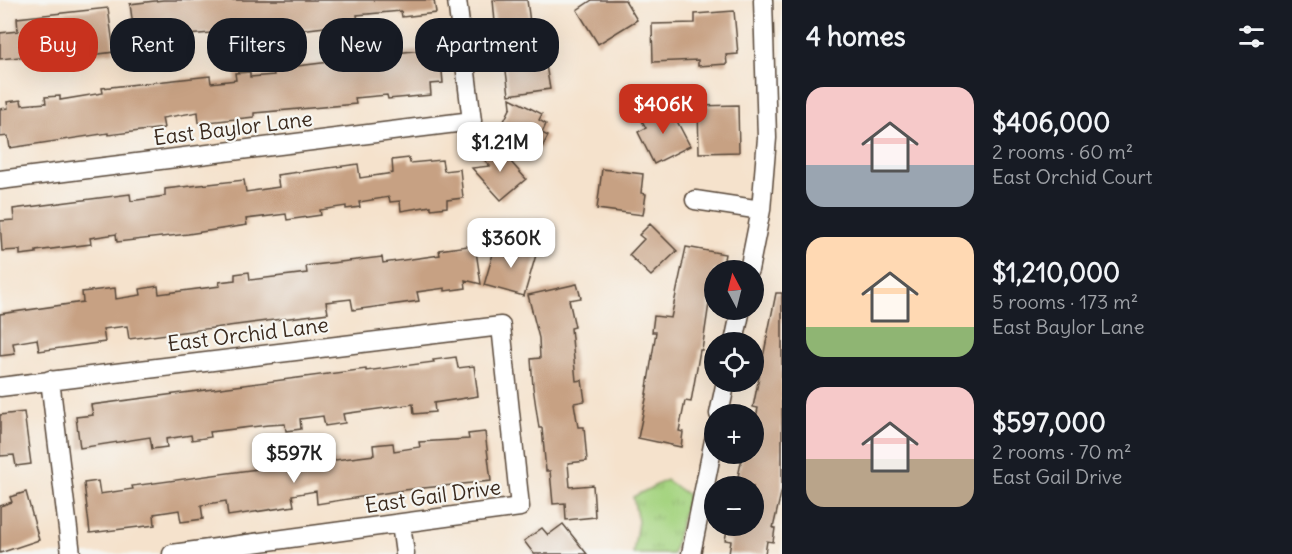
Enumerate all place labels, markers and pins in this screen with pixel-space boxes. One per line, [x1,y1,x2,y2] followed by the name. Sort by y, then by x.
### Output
[621,84,705,135] pin: $406K
[451,122,549,173] pin: $1.21M
[469,218,553,269] pin: $360K
[252,433,336,484] pin: $597K

